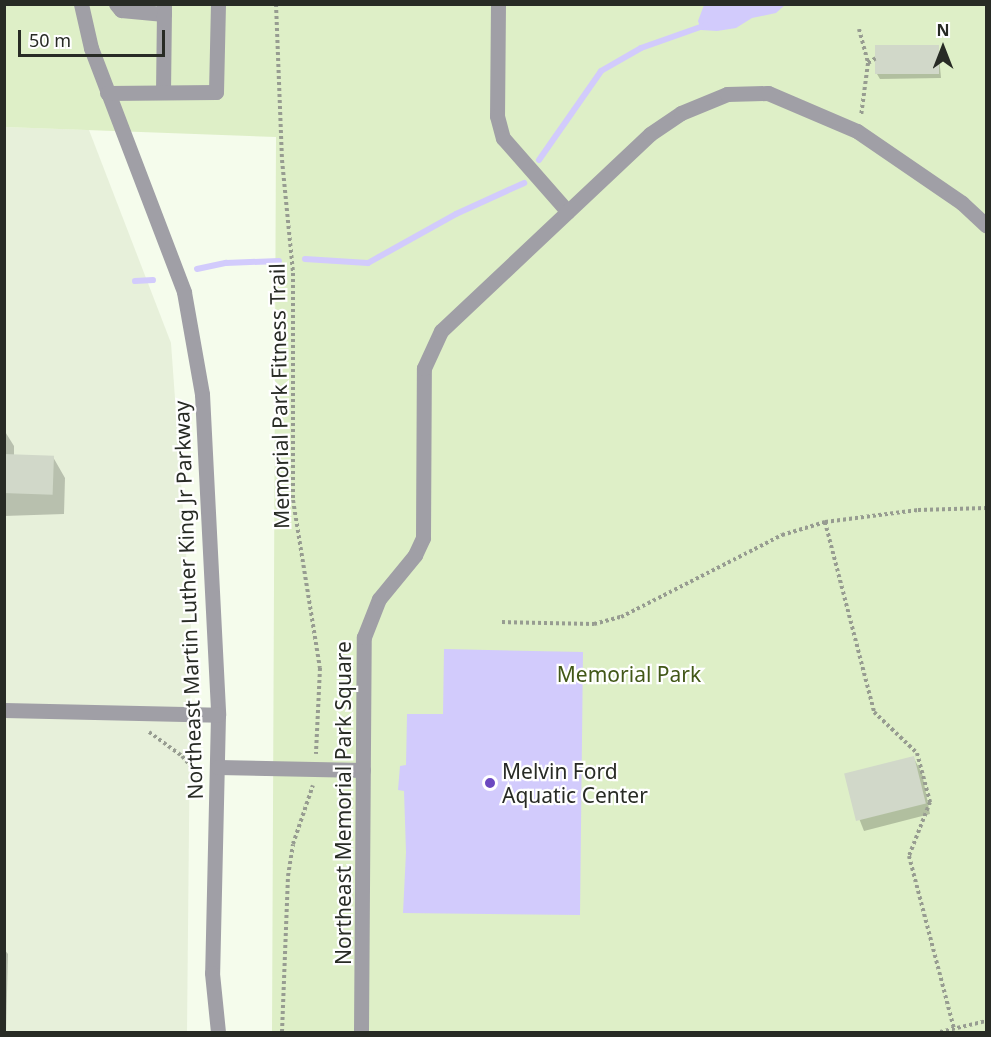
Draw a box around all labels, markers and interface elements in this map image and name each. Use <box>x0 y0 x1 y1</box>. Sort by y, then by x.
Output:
scale bar <box>21 18 168 56</box>
north arrow <box>913 18 973 78</box>
text: N <box>936 19 950 41</box>
text: 50 m <box>29 28 71 52</box>
street label: Memorial Park Fitness Trail <box>264 263 294 529</box>
street label: Northeast Martin Luther King Jr Parkway <box>168 400 208 800</box>
street label: Northeast Memorial Park Square <box>330 641 356 965</box>
park label: Memorial Park <box>557 661 701 687</box>
place label: Melvin Ford Aquatic Center <box>502 758 648 808</box>
marker: Melvin Ford Aquatic Center <box>483 776 497 790</box>

